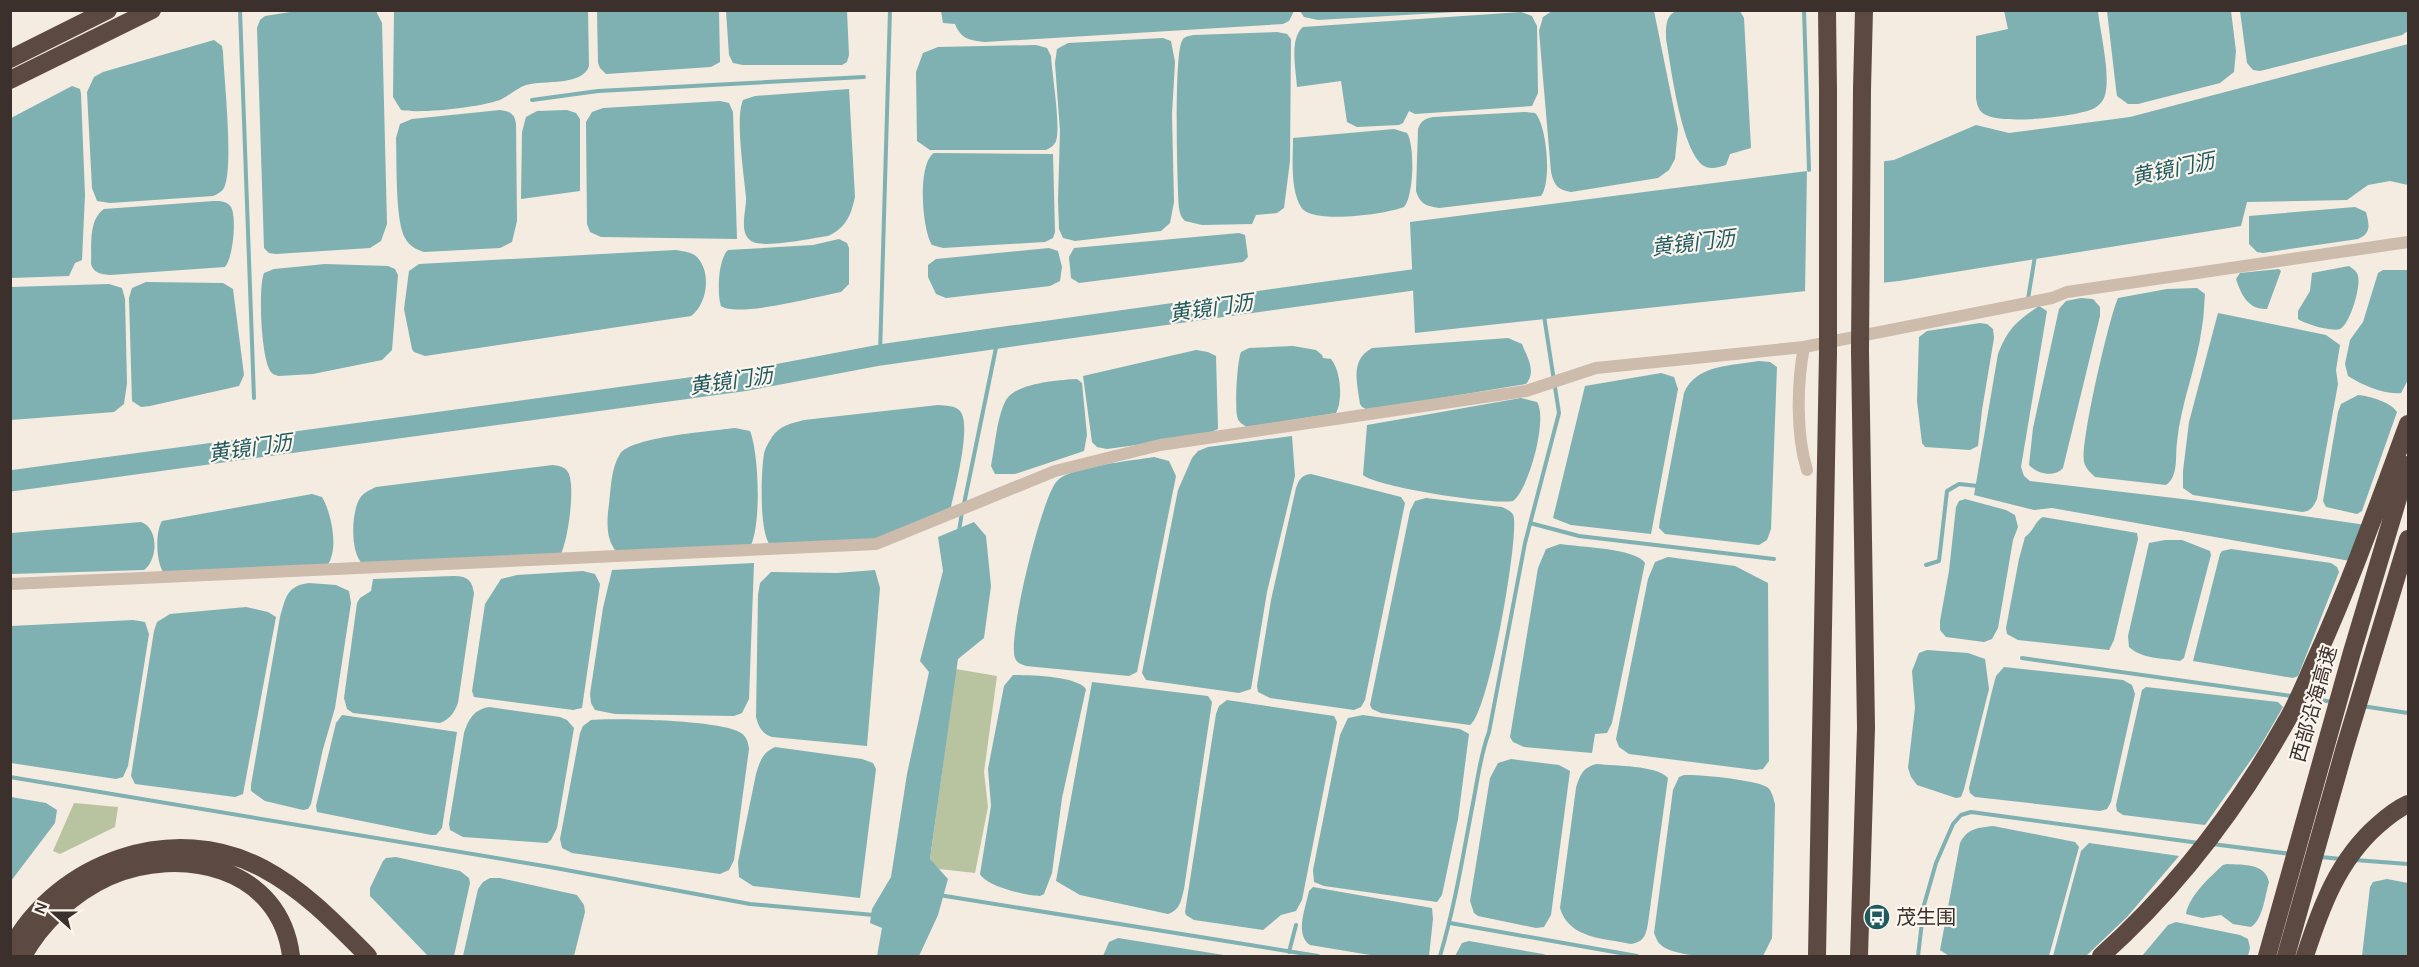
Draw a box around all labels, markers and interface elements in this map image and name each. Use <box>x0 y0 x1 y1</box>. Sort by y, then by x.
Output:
water label: 黄镜门沥 <box>2129 148 2220 189</box>
water label: 黄镜门沥 <box>1650 225 1740 260</box>
water label: 黄镜门沥 <box>1168 290 1258 326</box>
water label: 黄镜门沥 <box>688 363 778 399</box>
water label: 黄镜门沥 <box>207 430 297 466</box>
street label: 西部沿海高速 <box>2286 643 2342 765</box>
north arrow <box>24 883 84 943</box>
text: N <box>30 899 51 917</box>
bus stop icon: 茂生围 <box>1862 902 1892 932</box>
place label: 茂生围 <box>1896 906 1956 929</box>

